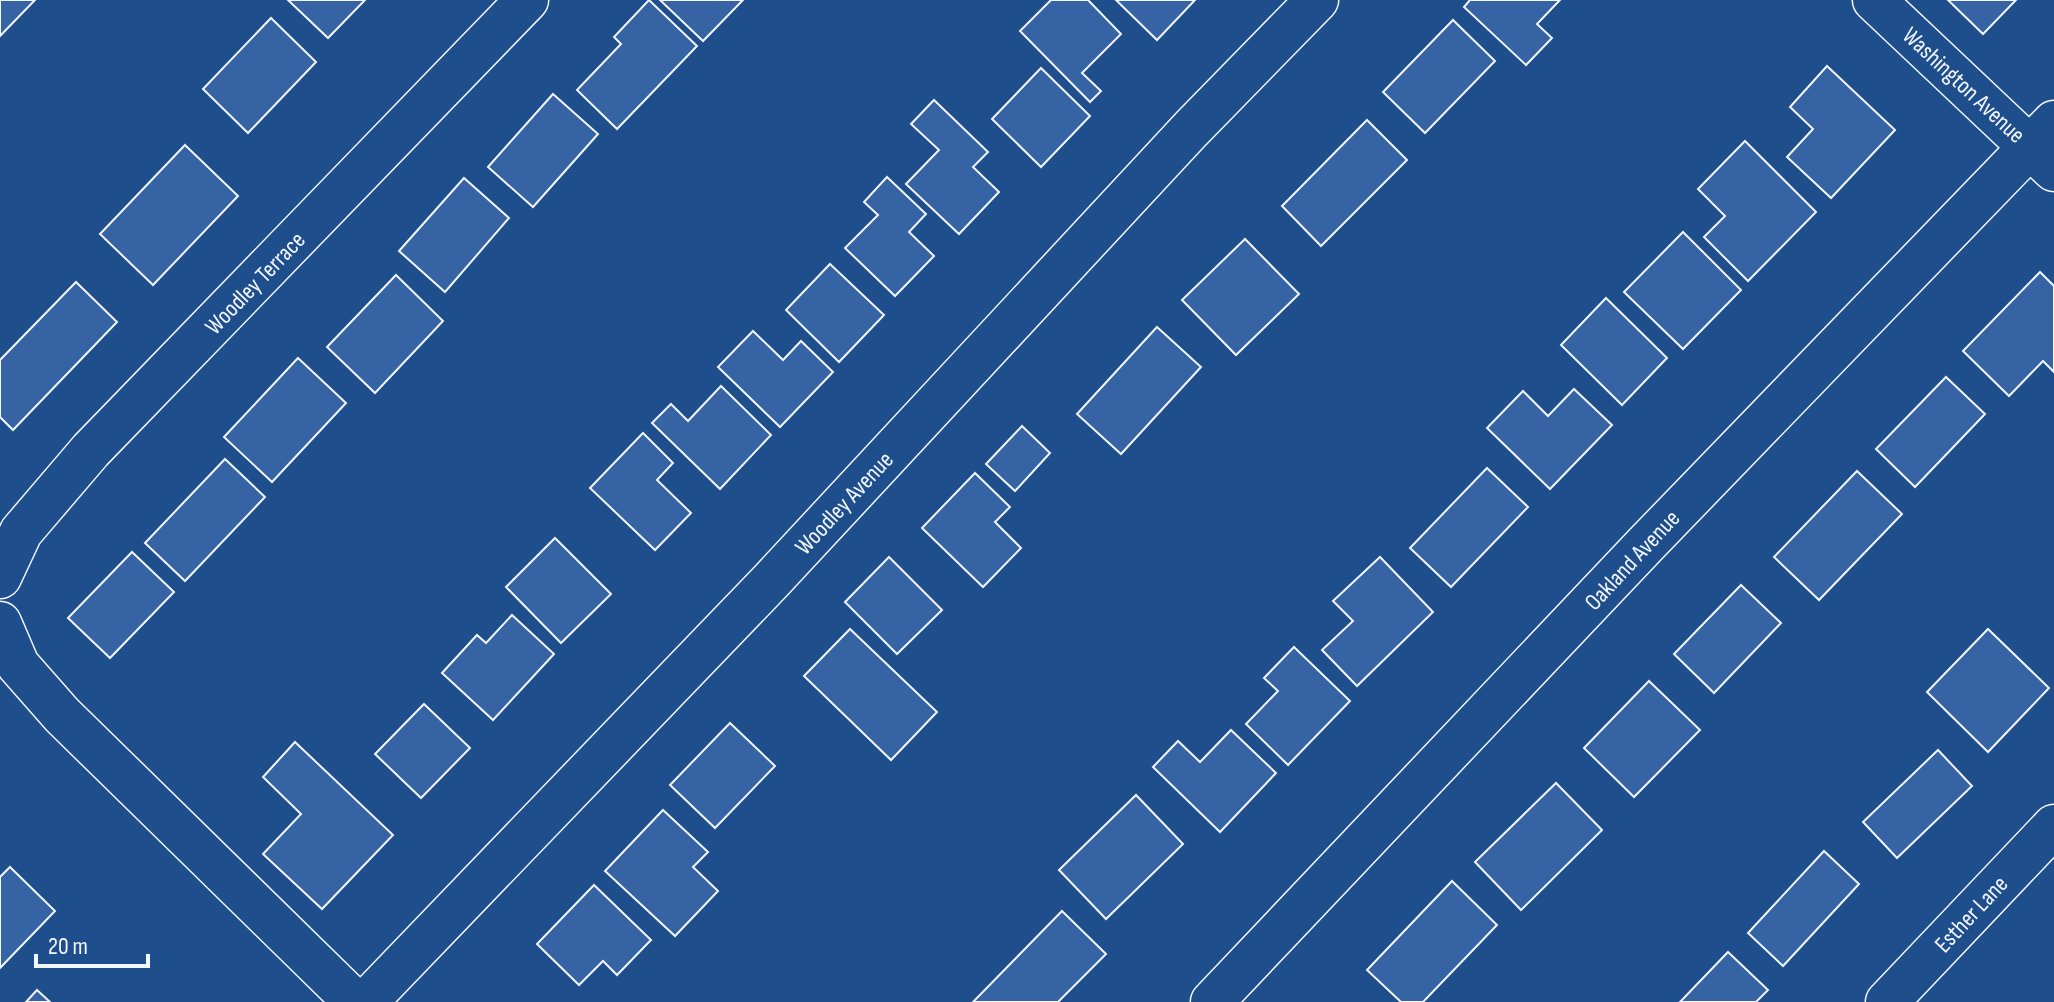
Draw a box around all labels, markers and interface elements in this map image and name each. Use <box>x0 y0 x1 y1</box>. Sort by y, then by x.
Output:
street label: Washington Avenue <box>1896 21 2031 150</box>
street label: Woodley Terrace <box>199 226 312 341</box>
street label: Woodley Avenue <box>789 446 900 561</box>
street label: Oakland Avenue <box>1579 504 1686 616</box>
street label: Esther Lane <box>1929 870 2014 959</box>
scale bar <box>36 918 148 968</box>
text: 20 m <box>48 932 88 961</box>

